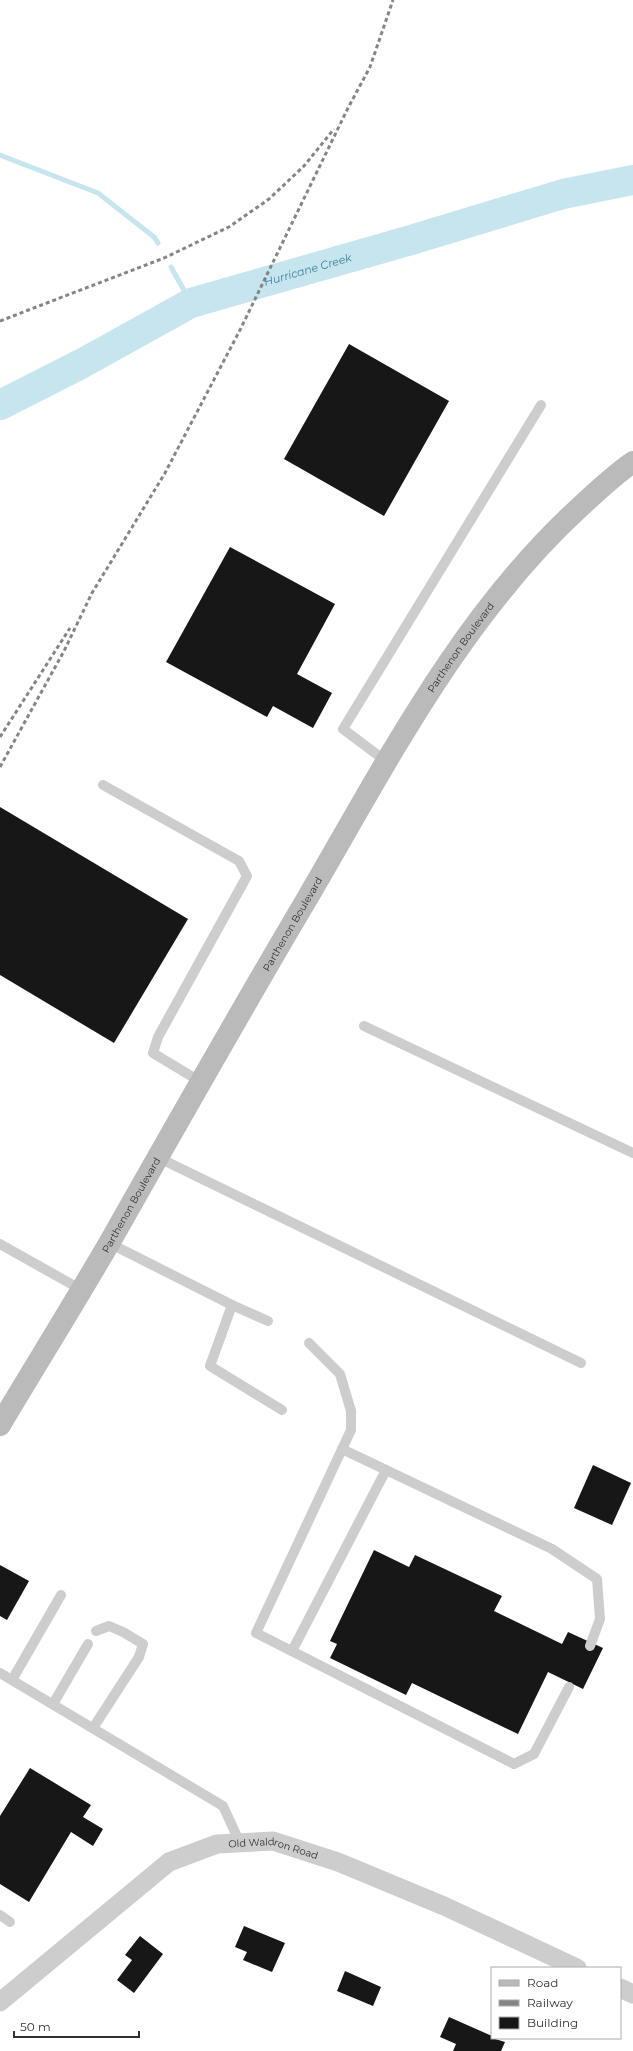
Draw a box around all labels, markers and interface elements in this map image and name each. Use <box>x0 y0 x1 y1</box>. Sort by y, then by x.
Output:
water label: Hurricane Creek <box>262 250 354 289</box>
street label: Parthenon Boulevard <box>425 600 497 695</box>
street label: Parthenon Boulevard <box>260 875 325 974</box>
street label: Parthenon Boulevard <box>99 1155 163 1255</box>
street label: Old Waldron Road <box>228 1835 320 1862</box>
legend <box>491 1967 621 2039</box>
text: Road <box>527 1975 558 1990</box>
text: Railway <box>527 1995 573 2010</box>
scale bar <box>14 2013 139 2039</box>
text: Building <box>527 2015 578 2030</box>
text: 50 m <box>20 2019 51 2034</box>

